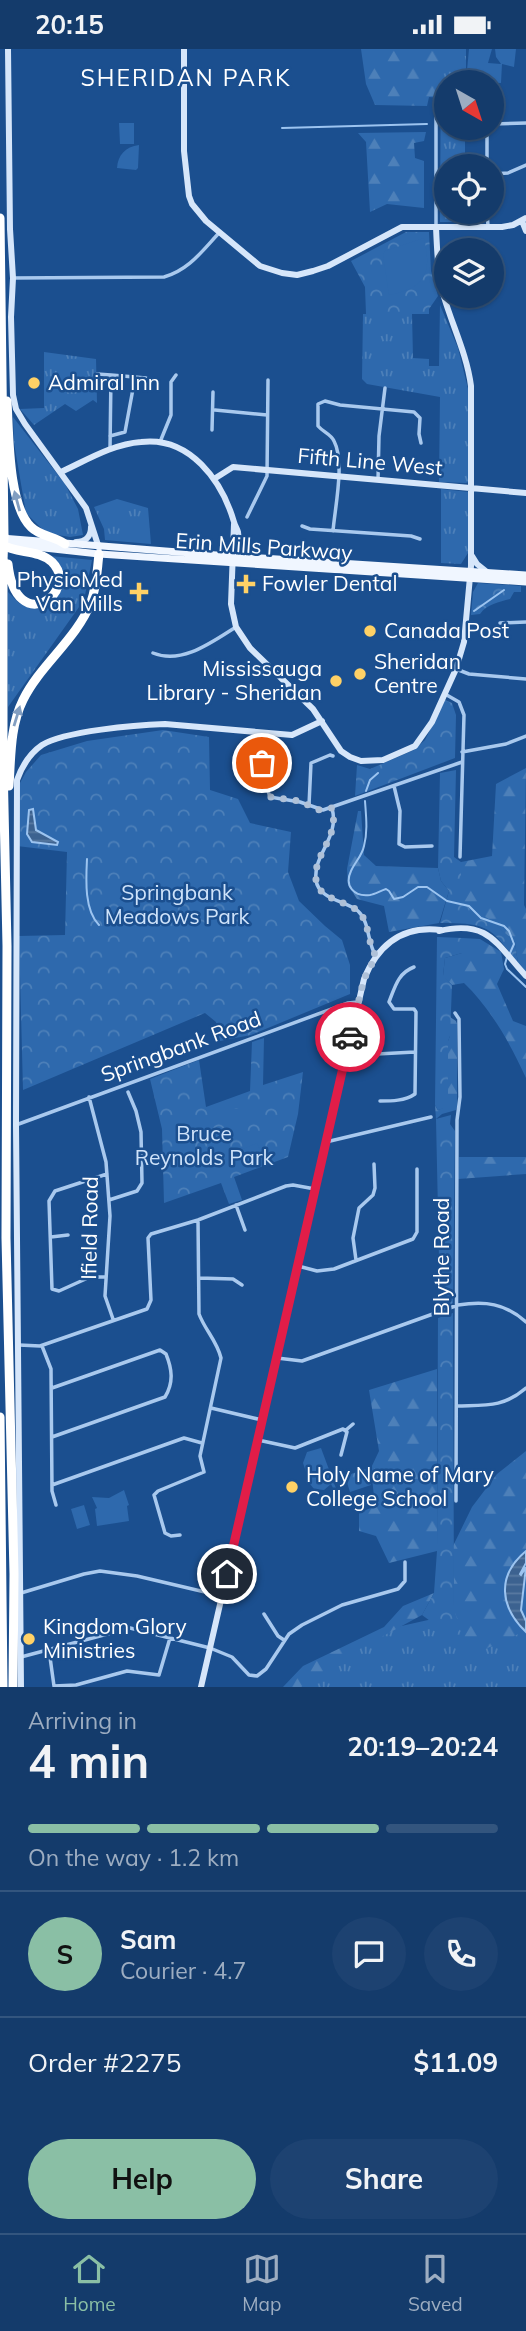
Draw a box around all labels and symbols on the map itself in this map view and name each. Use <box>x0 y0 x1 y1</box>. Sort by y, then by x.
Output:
district label: SHERIDAN PARK <box>80 63 292 92</box>
north arrow <box>434 70 504 140</box>
place label: Admiral Inn <box>48 369 160 395</box>
marker: Admiral Inn <box>26 375 42 391</box>
street label: Fifth Line West <box>297 442 444 480</box>
one-way arrow <box>12 491 22 512</box>
street label: Erin Mills Parkway <box>175 527 353 565</box>
place label: PhysioMed Van Mills <box>17 566 123 616</box>
place label: Fowler Dental <box>262 570 397 596</box>
marker: Fowler Dental <box>236 574 256 594</box>
marker: PhysioMed Van Mills <box>129 582 149 602</box>
place label: Canada Post <box>384 617 509 643</box>
marker: Canada Post <box>362 623 378 639</box>
place label: Sheridan Centre <box>374 648 461 698</box>
place label: Mississauga Library - Sheridan <box>147 655 322 705</box>
marker: Sheridan Centre <box>352 666 368 682</box>
marker: Mississauga Library - Sheridan <box>328 673 344 689</box>
one-way arrow <box>13 706 23 727</box>
pin <box>232 733 292 793</box>
park label: Springbank Meadows Park <box>105 879 249 929</box>
courier <box>315 1002 385 1072</box>
street label: Springbank Road <box>97 1005 264 1087</box>
park label: Bruce Reynolds Park <box>135 1120 274 1170</box>
street label: Ifield Road <box>75 1176 103 1280</box>
street label: Blythe Road <box>428 1198 454 1316</box>
place label: Holy Name of Mary College School <box>306 1461 494 1511</box>
marker: Holy Name of Mary College School <box>284 1479 300 1495</box>
pin <box>197 1544 257 1604</box>
place label: Kingdom Glory Ministries <box>43 1613 187 1663</box>
marker: Kingdom Glory Ministries <box>21 1631 37 1647</box>

